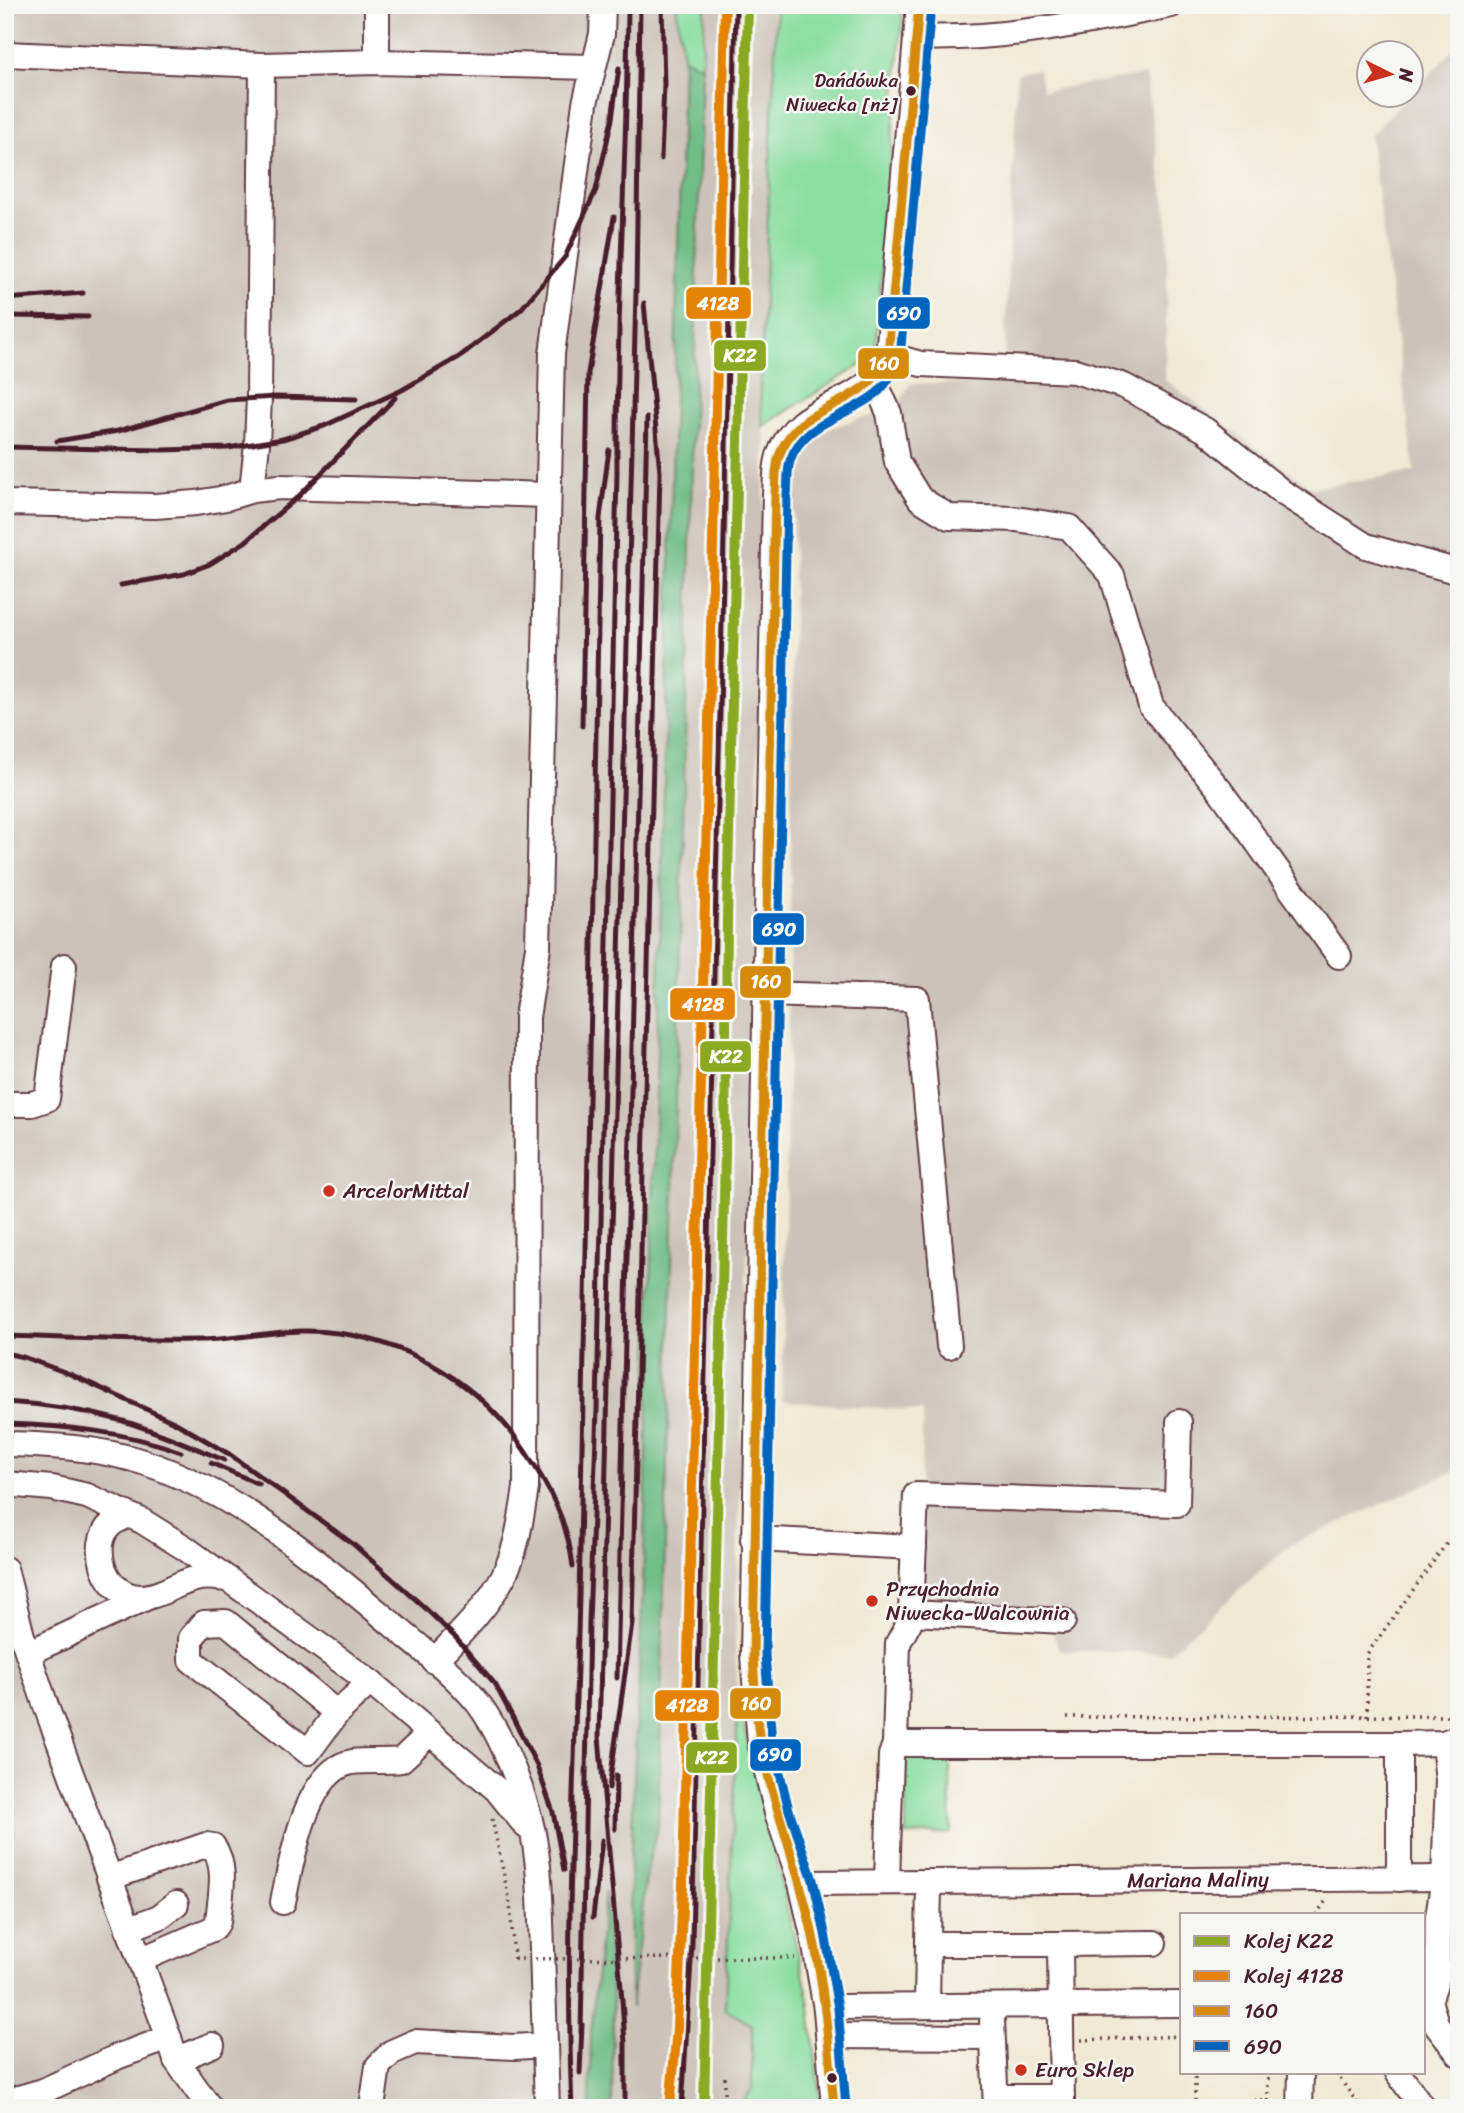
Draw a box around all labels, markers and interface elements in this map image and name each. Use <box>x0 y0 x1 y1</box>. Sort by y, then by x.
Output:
north arrow <box>1356 38 1426 108</box>
place label: Dańdówka Niwecka [nż] <box>786 64 898 121</box>
text: N <box>1389 66 1424 84</box>
marker: Dańdówka Niwecka [nż] <box>904 84 918 98</box>
line badge: 4128 <box>685 286 752 320</box>
text: 4128 <box>696 287 740 320</box>
line badge: 690 <box>877 296 931 330</box>
text: 690 <box>886 297 921 330</box>
line badge: K22 <box>713 339 767 372</box>
text: K22 <box>722 339 757 372</box>
line badge: 160 <box>857 347 910 380</box>
text: 160 <box>869 347 899 380</box>
line badge: 690 <box>752 912 805 946</box>
text: 690 <box>761 913 796 946</box>
line badge: 160 <box>739 965 792 999</box>
text: 160 <box>751 965 781 998</box>
line badge: 4128 <box>669 987 736 1021</box>
text: 4128 <box>681 988 725 1021</box>
line badge: K22 <box>699 1040 752 1073</box>
text: K22 <box>708 1040 743 1073</box>
place label: ArcelorMittal <box>342 1172 470 1210</box>
marker: ArcelorMittal <box>321 1183 337 1199</box>
place label: Przychodnia Niwecka-Walcownia <box>886 1570 1070 1632</box>
marker: Przychodnia Niwecka-Walcownia <box>864 1593 880 1609</box>
line badge: 160 <box>729 1687 782 1720</box>
text: 160 <box>741 1687 771 1720</box>
line badge: 4128 <box>654 1689 720 1722</box>
text: 4128 <box>665 1689 709 1722</box>
line badge: 690 <box>749 1738 802 1772</box>
text: 690 <box>757 1738 792 1771</box>
line badge: K22 <box>685 1741 738 1774</box>
text: K22 <box>694 1741 729 1774</box>
street label: Mariana Maliny <box>1127 1860 1269 1899</box>
legend <box>1180 1913 1426 2074</box>
text: Kolej K22 <box>1244 1922 1334 1960</box>
text: Kolej 4128 <box>1244 1957 1344 1995</box>
text: 160 <box>1244 1992 1278 2030</box>
text: 690 <box>1244 2028 1282 2066</box>
place label: Euro Sklep <box>1035 2051 1134 2089</box>
marker: Euro Sklep <box>1013 2062 1029 2078</box>
unlabelled marker <box>825 2071 839 2085</box>

